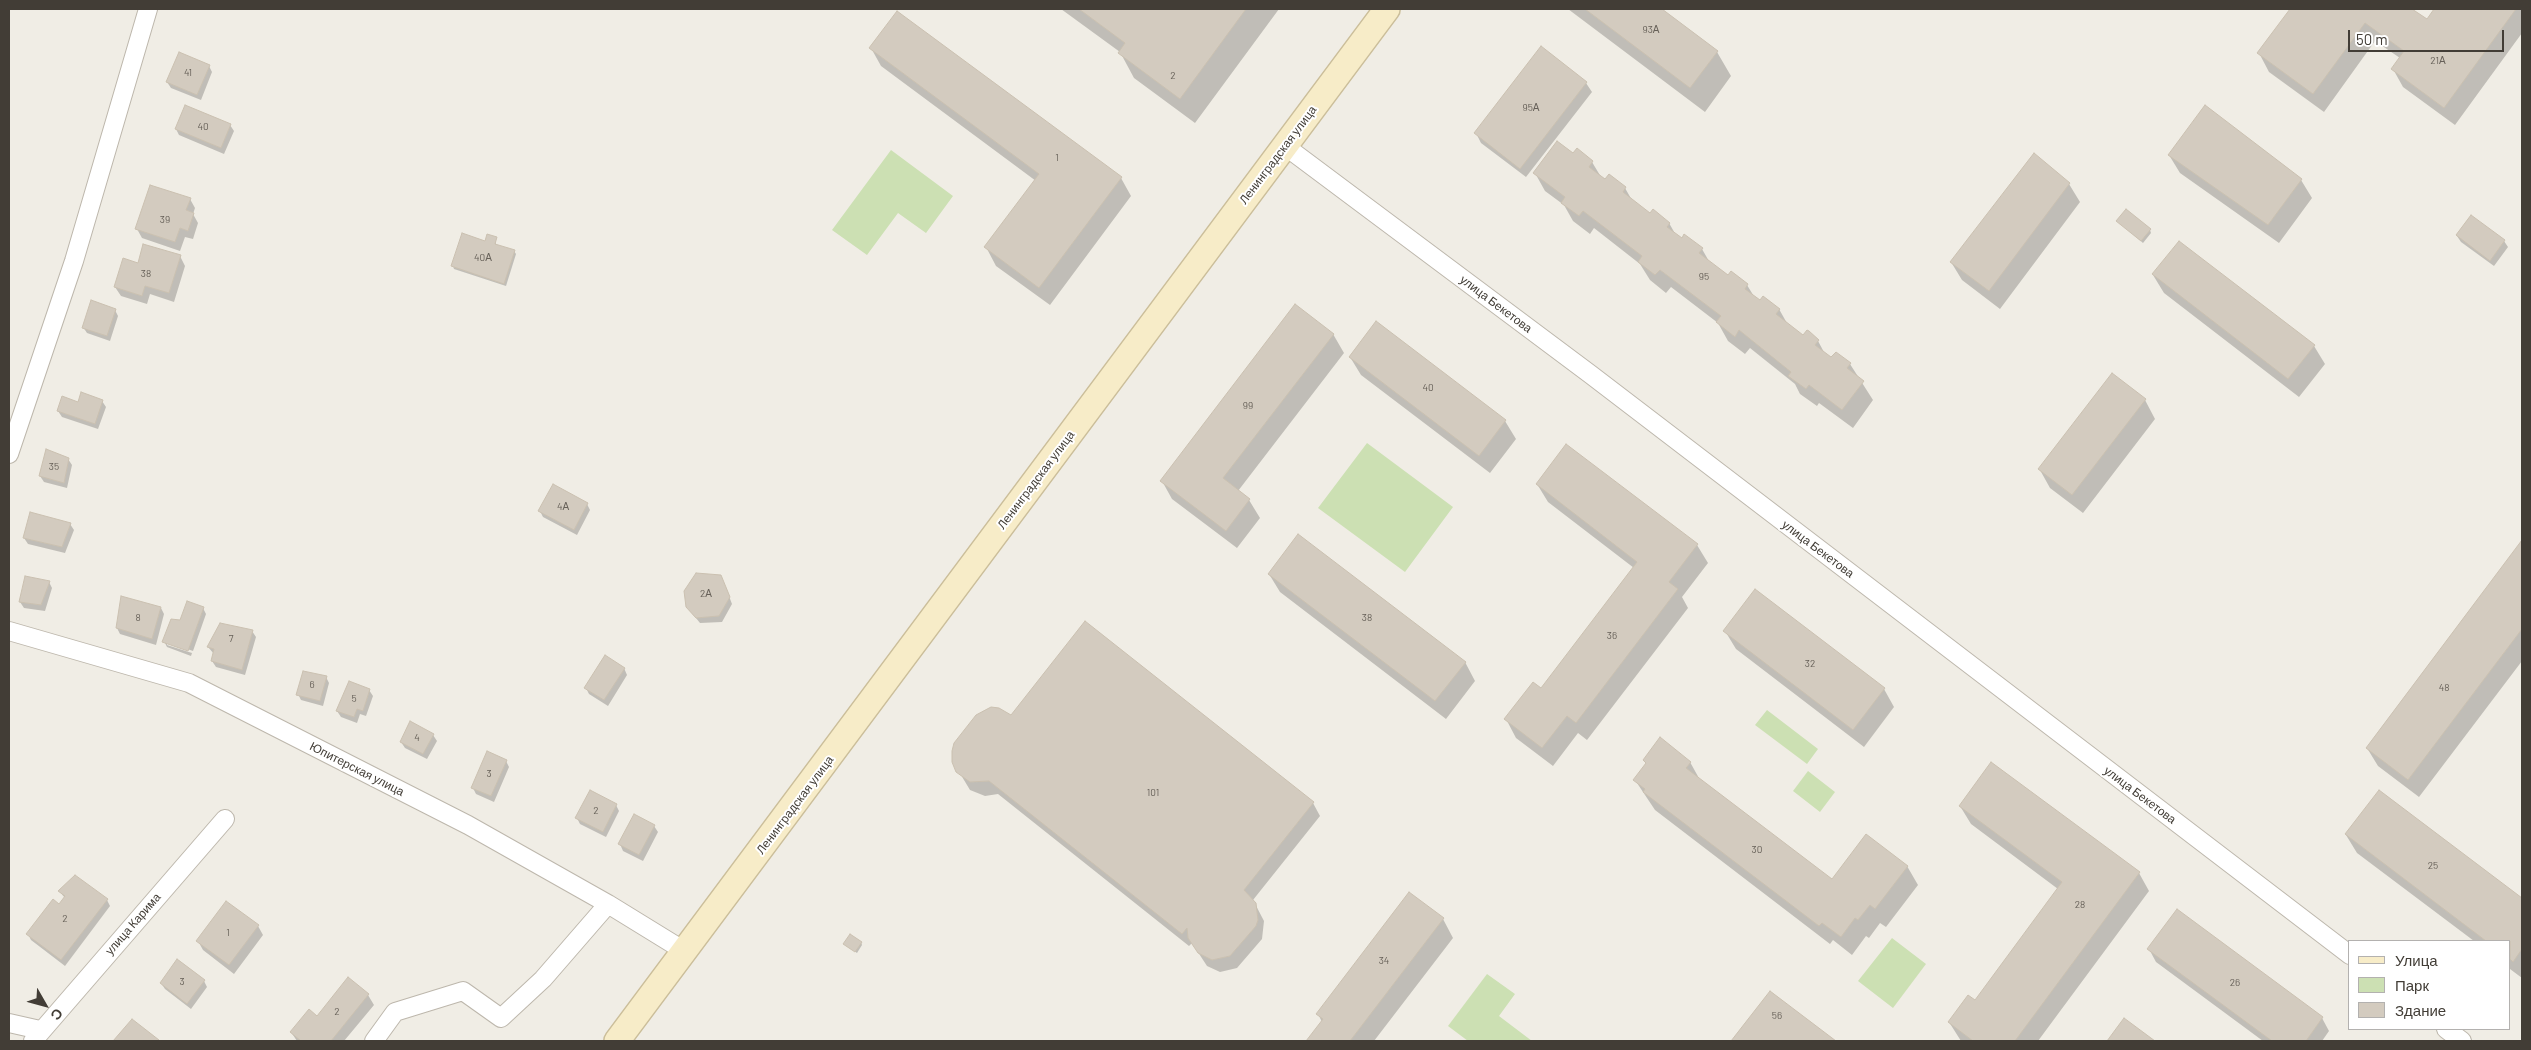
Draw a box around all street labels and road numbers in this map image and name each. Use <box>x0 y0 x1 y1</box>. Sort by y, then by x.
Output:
street label: Ленинградская улица <box>1236 103 1320 207</box>
street label: улица Бекетова <box>1457 272 1535 336</box>
street label: Ленинградская улица <box>994 428 1078 532</box>
street label: улица Бекетова <box>1779 517 1857 581</box>
street label: Юпитерская улица <box>307 739 407 799</box>
street label: Ленинградская улица <box>753 753 837 857</box>
street label: улица Бекетова <box>2101 763 2179 827</box>
street label: улица Карима <box>102 890 164 958</box>

